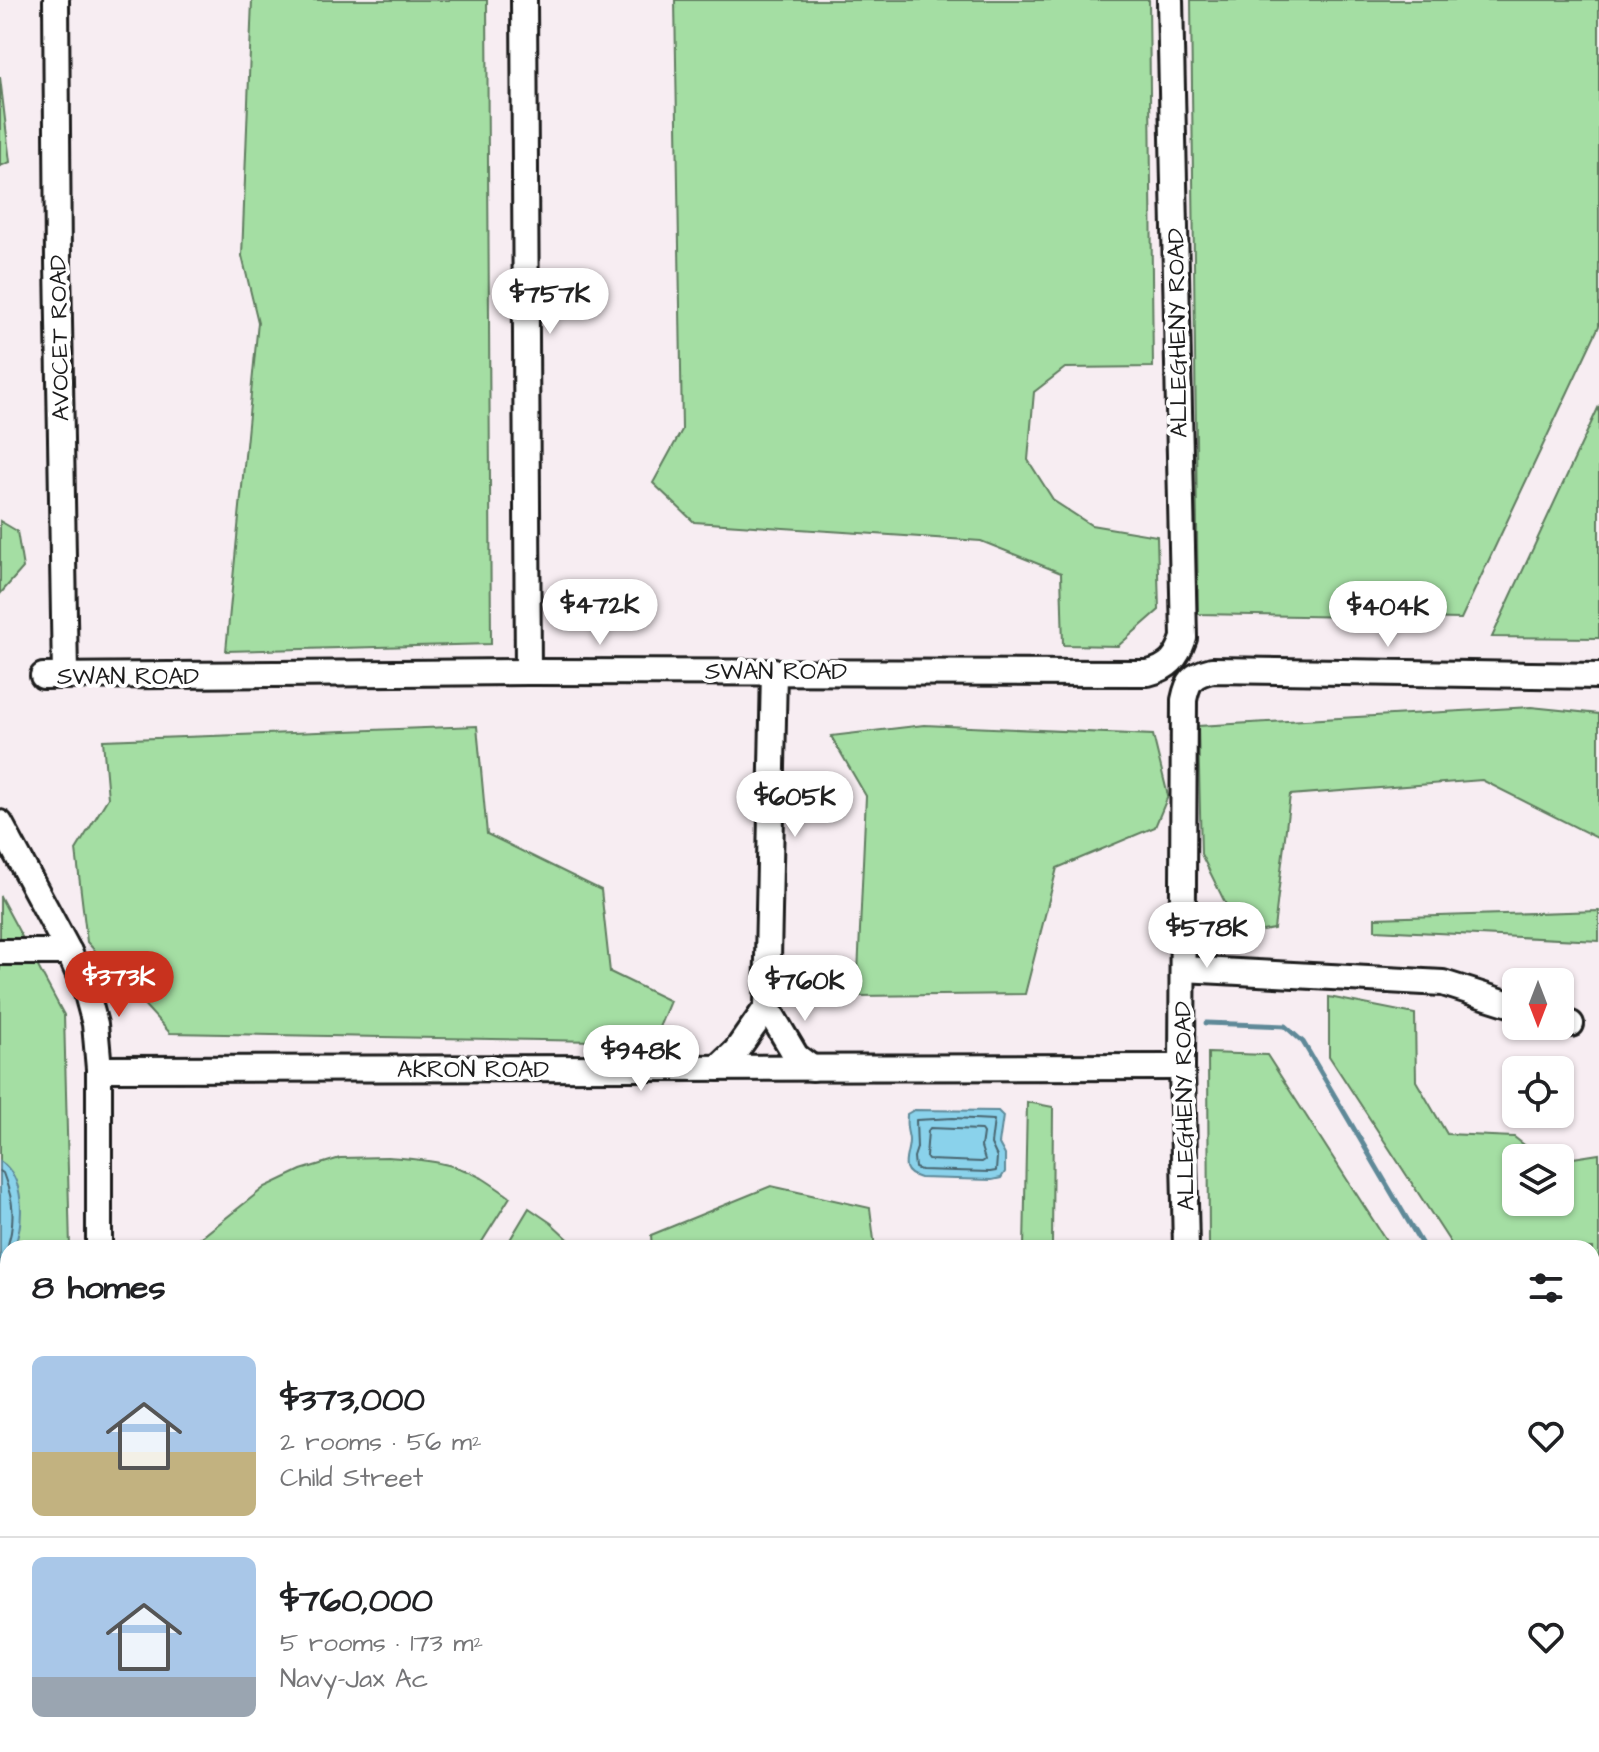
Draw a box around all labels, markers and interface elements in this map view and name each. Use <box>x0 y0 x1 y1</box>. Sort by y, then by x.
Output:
street label: ALLEGHENY ROAD <box>1159 228 1197 438</box>
street label: AVOCET ROAD <box>42 255 78 421</box>
pin: $757K <box>494 268 606 336</box>
text: $757K <box>510 276 590 312</box>
pin: $472K <box>544 579 656 647</box>
pin: $404K <box>1332 581 1444 649</box>
text: $472K <box>561 587 639 623</box>
text: $404K <box>1347 589 1429 625</box>
street label: SWAN ROAD <box>705 655 847 689</box>
street label: SWAN ROAD <box>57 660 199 694</box>
pin: $605K <box>739 771 851 839</box>
text: $605K <box>754 779 836 815</box>
pin: $578K <box>1151 902 1263 970</box>
text: $578K <box>1166 910 1248 946</box>
pin: $373K <box>63 951 175 1019</box>
pin: $760K <box>749 955 861 1023</box>
text: $373K <box>83 959 155 995</box>
text: $760K <box>766 963 844 999</box>
north arrow <box>1502 968 1574 1040</box>
map controls <box>1502 968 1574 1216</box>
street label: ALLEGHENY ROAD <box>1166 1001 1204 1211</box>
pin: $948K <box>585 1025 697 1093</box>
text: $948K <box>601 1033 681 1069</box>
street label: AKRON ROAD <box>397 1053 549 1087</box>
button: locate <box>1502 1056 1574 1128</box>
button: layers <box>1502 1144 1574 1216</box>
text: 8 homes <box>32 1264 166 1312</box>
icon: filters <box>1524 1266 1568 1310</box>
text: $373,000 <box>280 1376 425 1424</box>
icon: home <box>96 1388 192 1484</box>
icon: heart <box>1524 1414 1568 1458</box>
text: 2 rooms · 56 m² <box>280 1424 482 1460</box>
text: Child Street <box>280 1460 423 1496</box>
text: $760,000 <box>280 1577 433 1625</box>
icon: home <box>96 1589 192 1685</box>
icon: heart <box>1524 1615 1568 1659</box>
text: 5 rooms · 173 m² <box>280 1625 483 1661</box>
text: Navy-Jax Ac <box>280 1661 428 1697</box>

